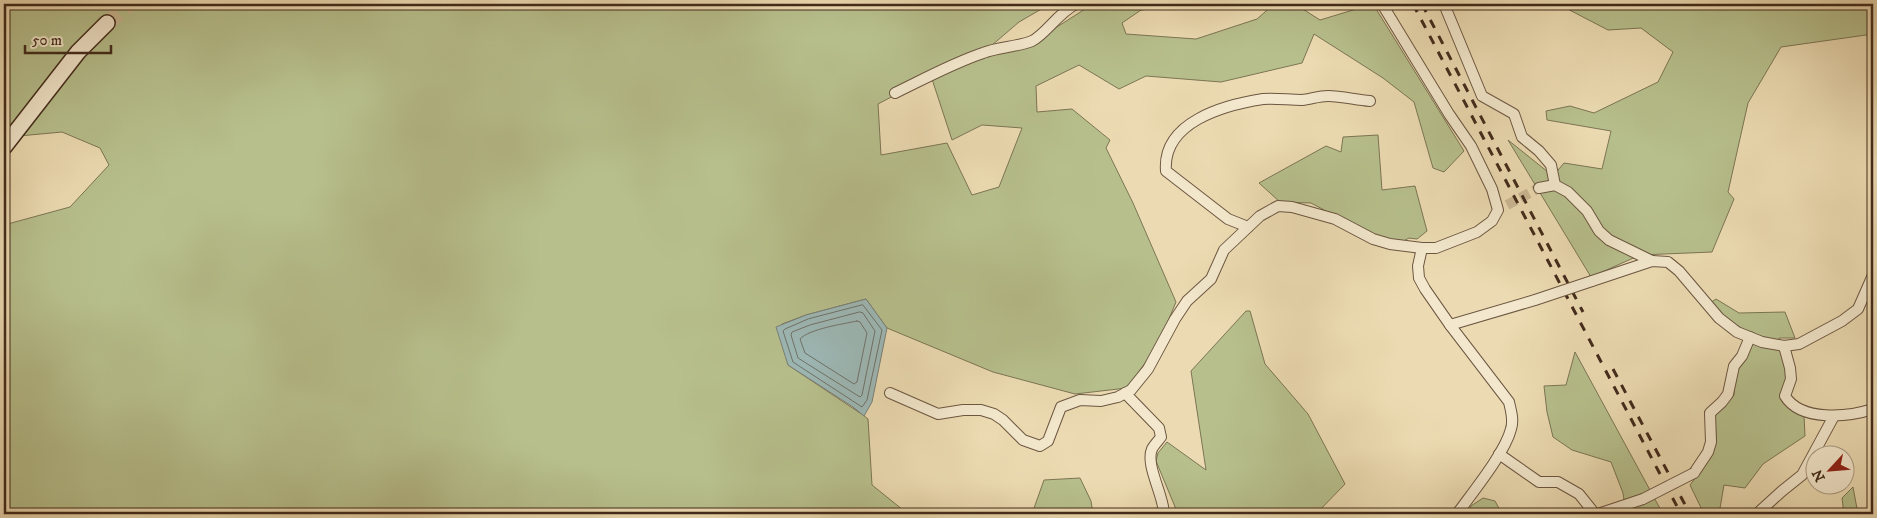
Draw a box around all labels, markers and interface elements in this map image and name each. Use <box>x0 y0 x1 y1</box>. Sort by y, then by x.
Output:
scale bar <box>25 22 111 54</box>
text: 50 m <box>32 31 62 50</box>
north arrow <box>1804 446 1854 496</box>
text: N <box>1808 466 1830 484</box>

